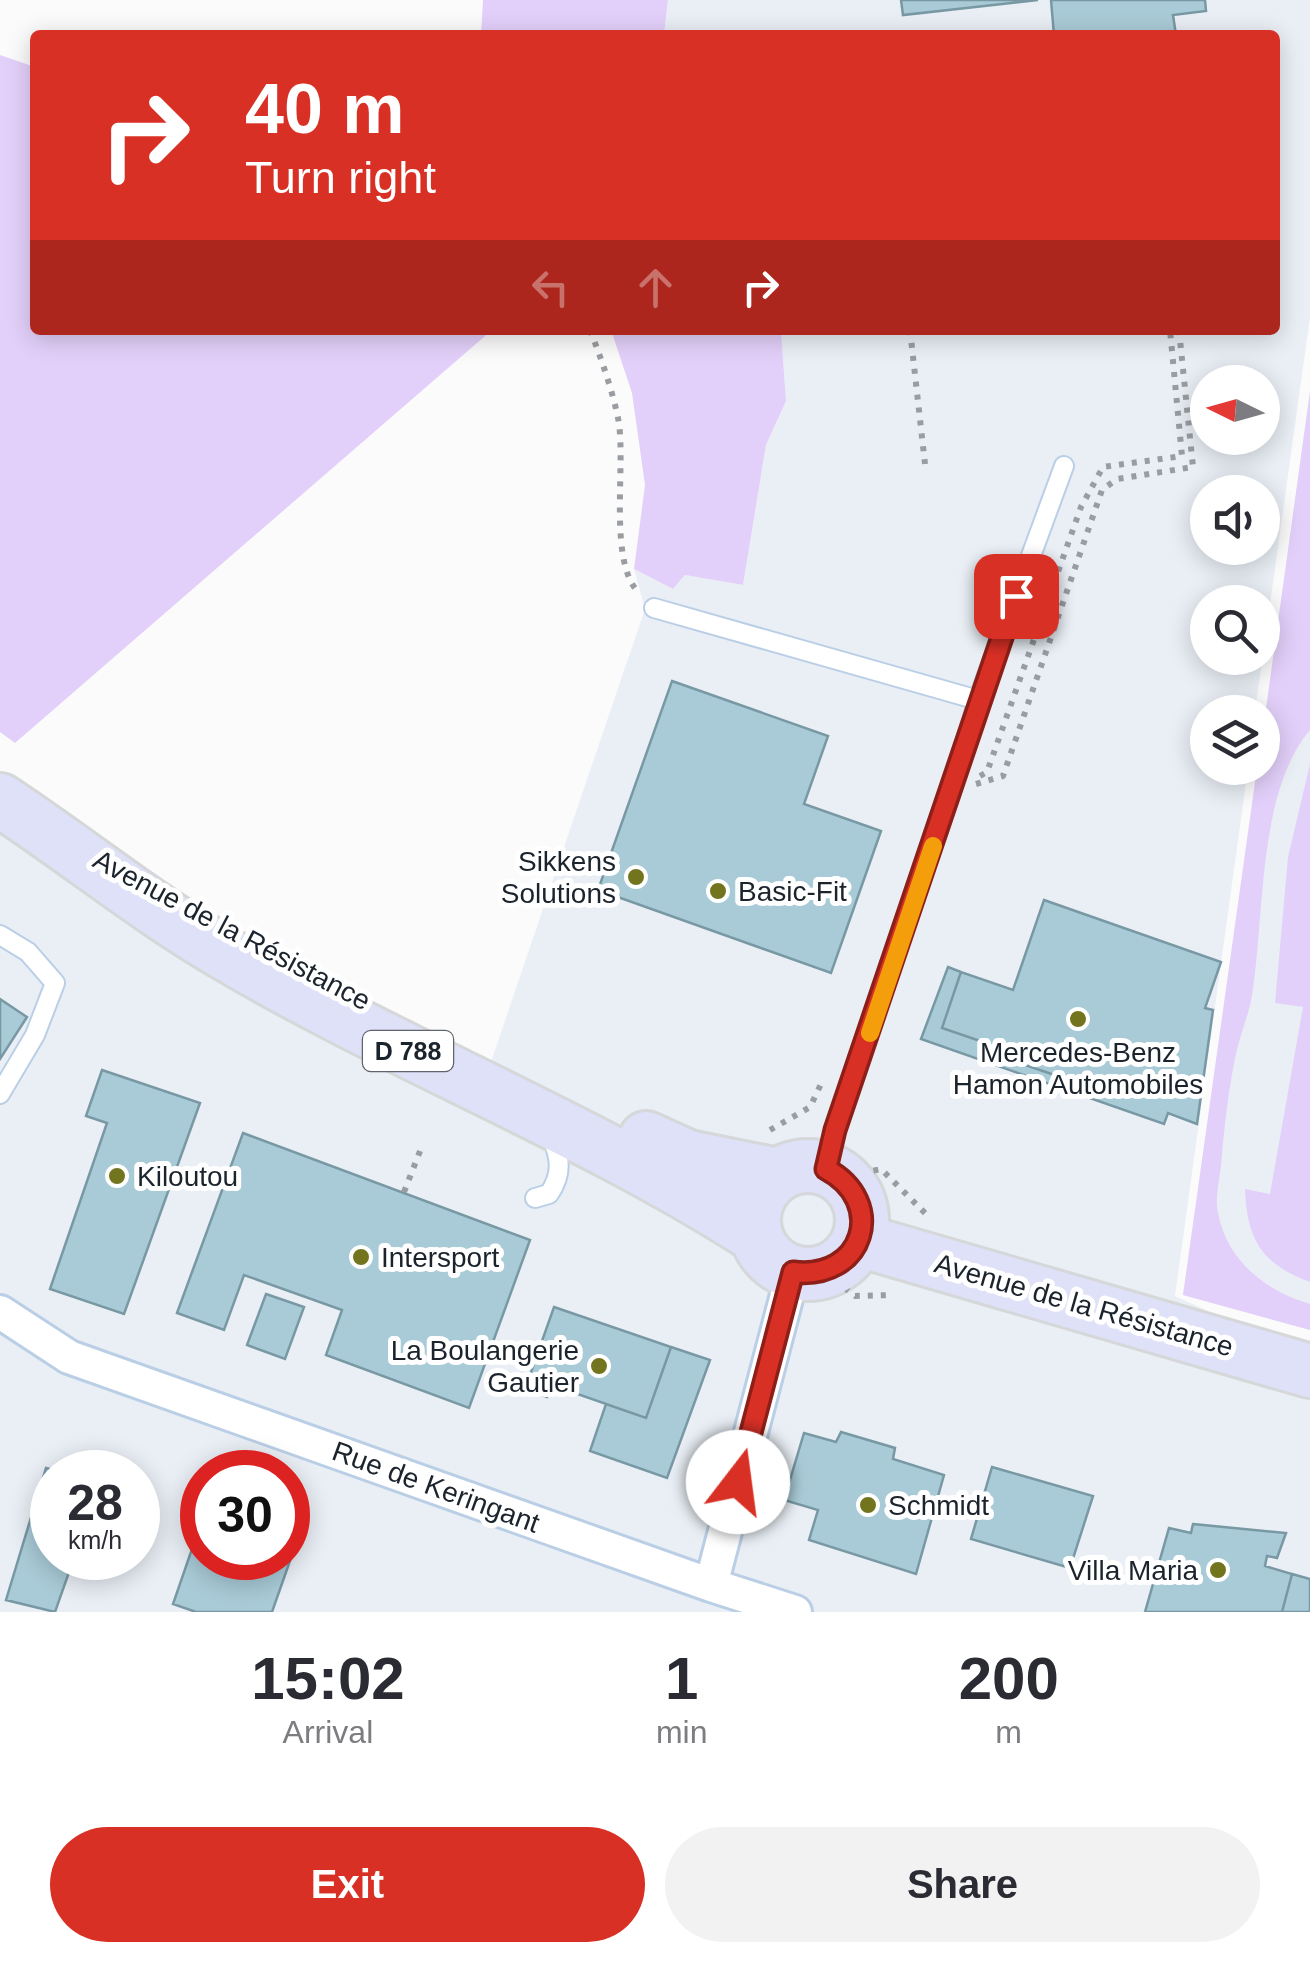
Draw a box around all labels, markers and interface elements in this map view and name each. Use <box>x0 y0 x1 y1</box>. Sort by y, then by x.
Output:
icon: right <box>80 70 210 200</box>
text: 40 m <box>245 70 405 148</box>
text: Turn right <box>245 152 436 203</box>
icon: left <box>523 260 578 315</box>
icon: ahead <box>628 260 683 315</box>
icon: right <box>733 260 788 315</box>
north arrow <box>1190 365 1280 455</box>
map controls <box>1190 365 1280 785</box>
button: sound <box>1190 475 1280 565</box>
pin <box>974 554 1059 639</box>
icon: arrive <box>989 569 1044 624</box>
button: search <box>1190 585 1280 675</box>
button: layers <box>1190 695 1280 785</box>
street label: Avenue de la Résistance <box>88 844 376 1016</box>
place label: Sikkens Solutions <box>501 846 616 909</box>
marker: Sikkens Solutions <box>625 866 647 888</box>
place label: Basic-Fit <box>738 876 847 907</box>
marker: Basic-Fit <box>707 880 729 902</box>
marker: Mercedes-Benz Hamon Automobiles <box>1067 1008 1089 1030</box>
road number: D 788 <box>363 1031 453 1071</box>
place label: Mercedes-Benz Hamon Automobiles <box>953 1037 1203 1100</box>
place label: Kiloutou <box>137 1161 238 1192</box>
marker: Kiloutou <box>106 1165 128 1187</box>
place label: Intersport <box>381 1242 499 1273</box>
marker: Intersport <box>350 1246 372 1268</box>
street label: Avenue de la Résistance <box>931 1247 1237 1363</box>
place label: La Boulangerie Gautier <box>391 1335 579 1398</box>
marker: La Boulangerie Gautier <box>588 1355 610 1377</box>
position arrow <box>686 1430 790 1534</box>
street label: Rue de Keringant <box>328 1435 544 1539</box>
speed limit sign: 30 <box>180 1450 310 1580</box>
text: 28 <box>67 1475 123 1531</box>
place label: Schmidt <box>888 1490 989 1521</box>
marker: Schmidt <box>857 1494 879 1516</box>
text: km/h <box>68 1526 122 1554</box>
place label: Villa Maria <box>1068 1555 1198 1586</box>
marker: Villa Maria <box>1207 1559 1229 1581</box>
text: 15:02 <box>251 1645 405 1712</box>
text: 1 <box>665 1645 698 1712</box>
text: 200 <box>959 1645 1059 1712</box>
text: Arrival <box>283 1714 373 1750</box>
text: min <box>656 1714 707 1750</box>
text: m <box>995 1714 1022 1750</box>
button: Exit <box>50 1827 645 1942</box>
button: Share <box>665 1827 1260 1942</box>

